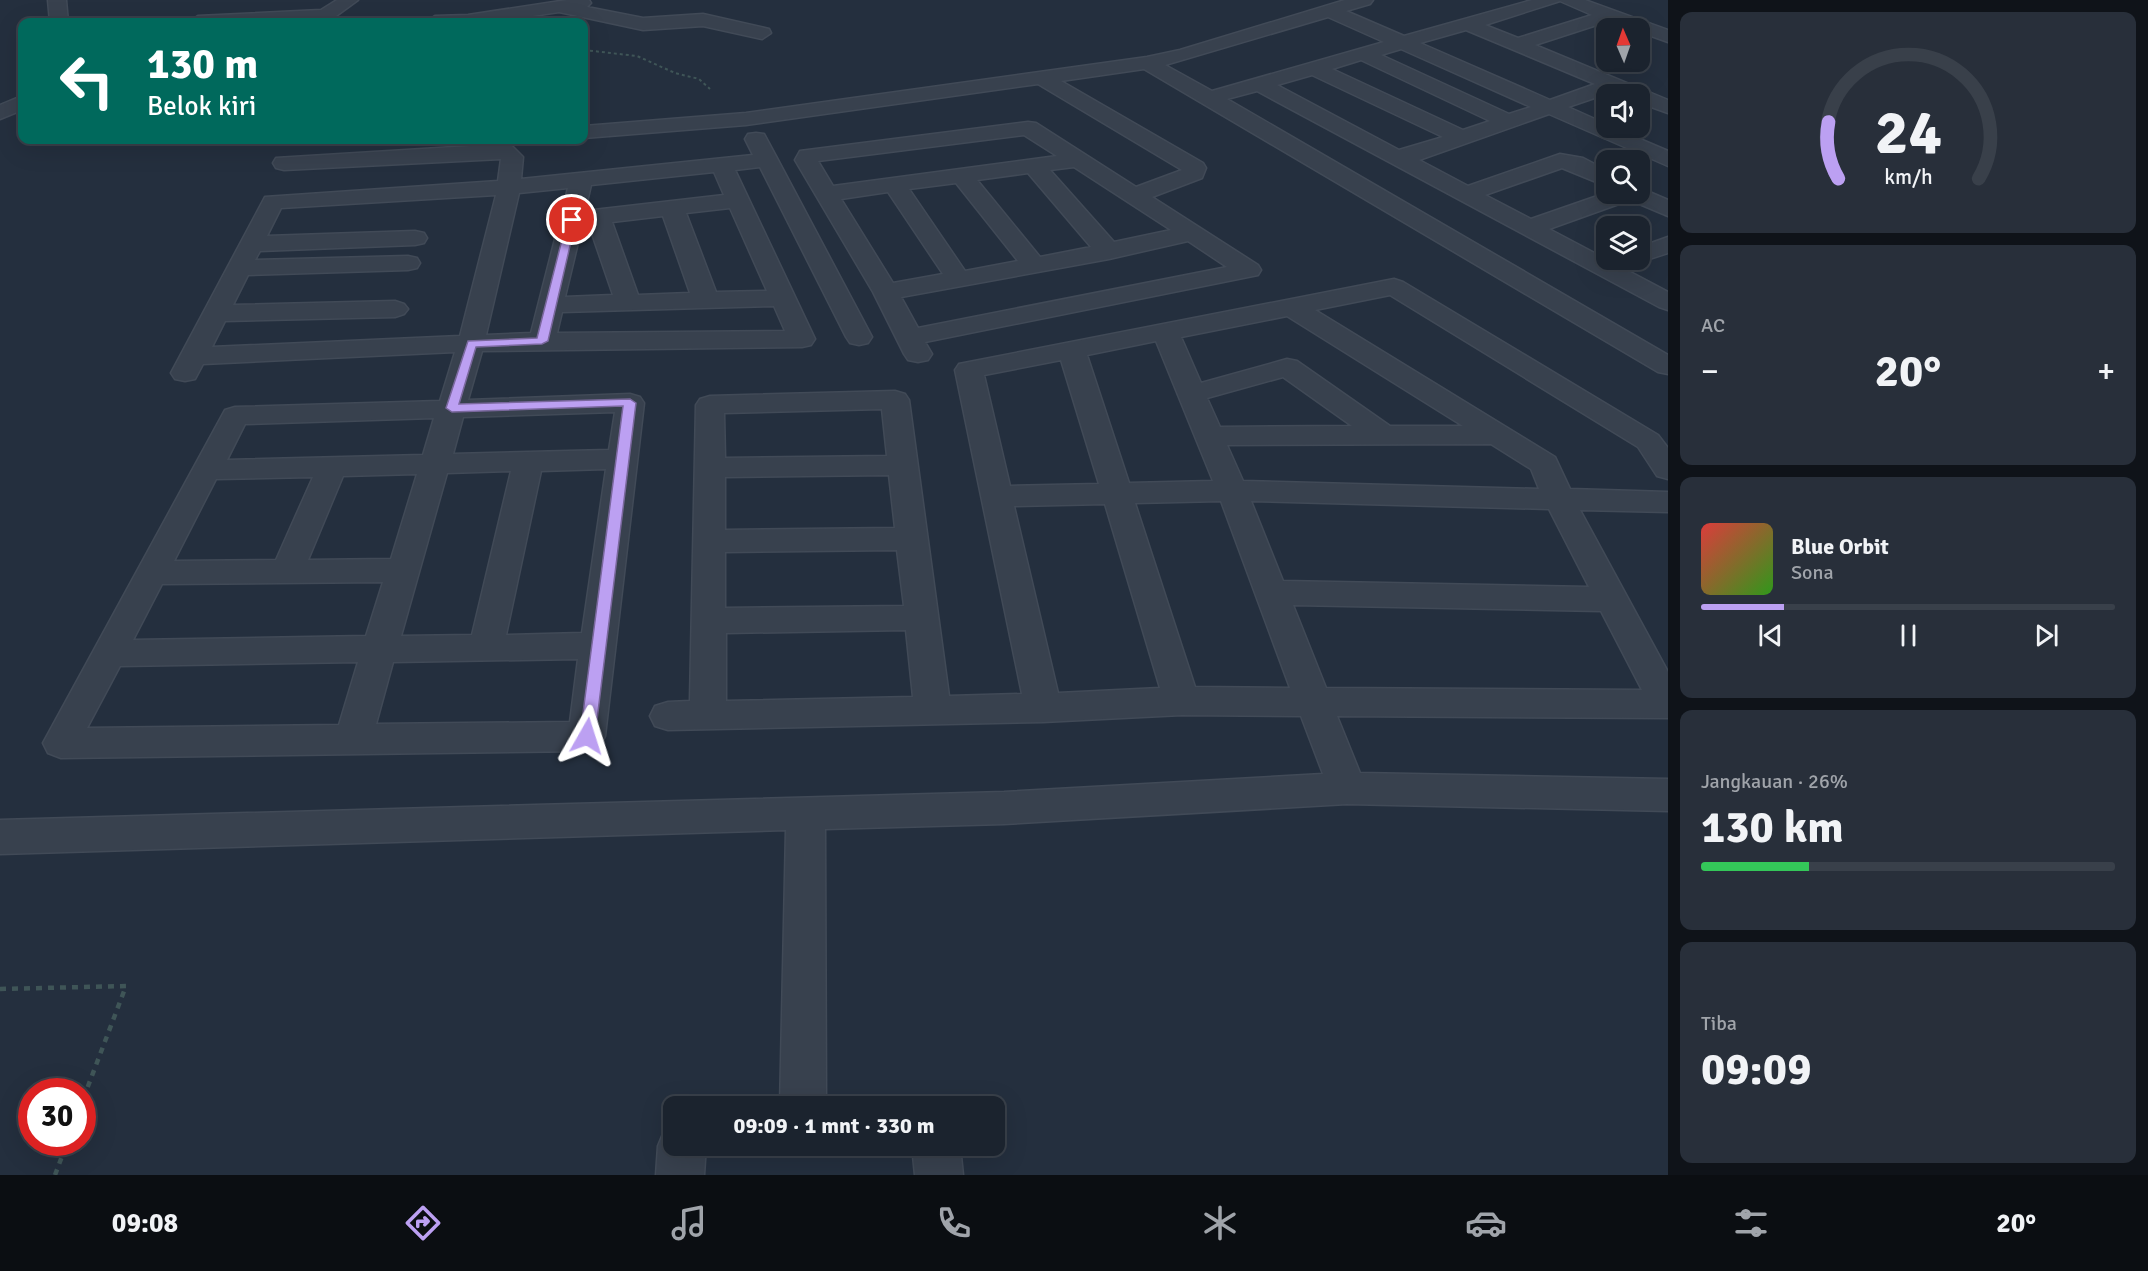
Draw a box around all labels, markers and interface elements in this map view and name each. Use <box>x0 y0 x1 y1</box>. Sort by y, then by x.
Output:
north arrow <box>1596 18 1650 72</box>
map controls <box>1596 18 1650 270</box>
text: 130 m <box>147 39 258 90</box>
icon: left <box>48 42 126 120</box>
button: sound <box>1596 84 1650 138</box>
text: Belok kiri <box>147 90 256 123</box>
text: 24 <box>1874 94 1942 171</box>
button: search <box>1596 150 1650 204</box>
text: km/h <box>1884 165 1932 191</box>
pin <box>546 194 597 245</box>
icon: arrive <box>555 203 588 236</box>
button: layers <box>1596 216 1650 270</box>
text: AC <box>1701 313 1725 338</box>
text: 20° <box>1875 344 1941 399</box>
text: − <box>1701 351 1719 392</box>
text: + <box>2097 351 2115 392</box>
text: Blue Orbit <box>1791 533 1889 560</box>
text: Sona <box>1791 560 1834 585</box>
icon: previous <box>1754 619 1787 652</box>
icon: pause <box>1892 619 1925 652</box>
icon: next <box>2030 619 2063 652</box>
position arrow <box>555 704 619 768</box>
text: Jangkauan · 26% <box>1701 769 1848 794</box>
text: 130 km <box>1701 800 1844 855</box>
text: Tiba <box>1701 1011 1737 1036</box>
text: 09:09 <box>1701 1042 1811 1097</box>
speed limit sign: 30 <box>18 1078 96 1156</box>
text: 09:09 · 1 mnt · 330 m <box>734 1112 934 1139</box>
icon: directions <box>402 1202 444 1244</box>
icon: music <box>668 1202 710 1244</box>
icon: phone <box>933 1202 975 1244</box>
icon: climate <box>1199 1202 1241 1244</box>
icon: car <box>1465 1202 1507 1244</box>
icon: filters <box>1730 1202 1772 1244</box>
text: 09:08 <box>112 1207 178 1240</box>
text: 20° <box>1996 1207 2036 1240</box>

